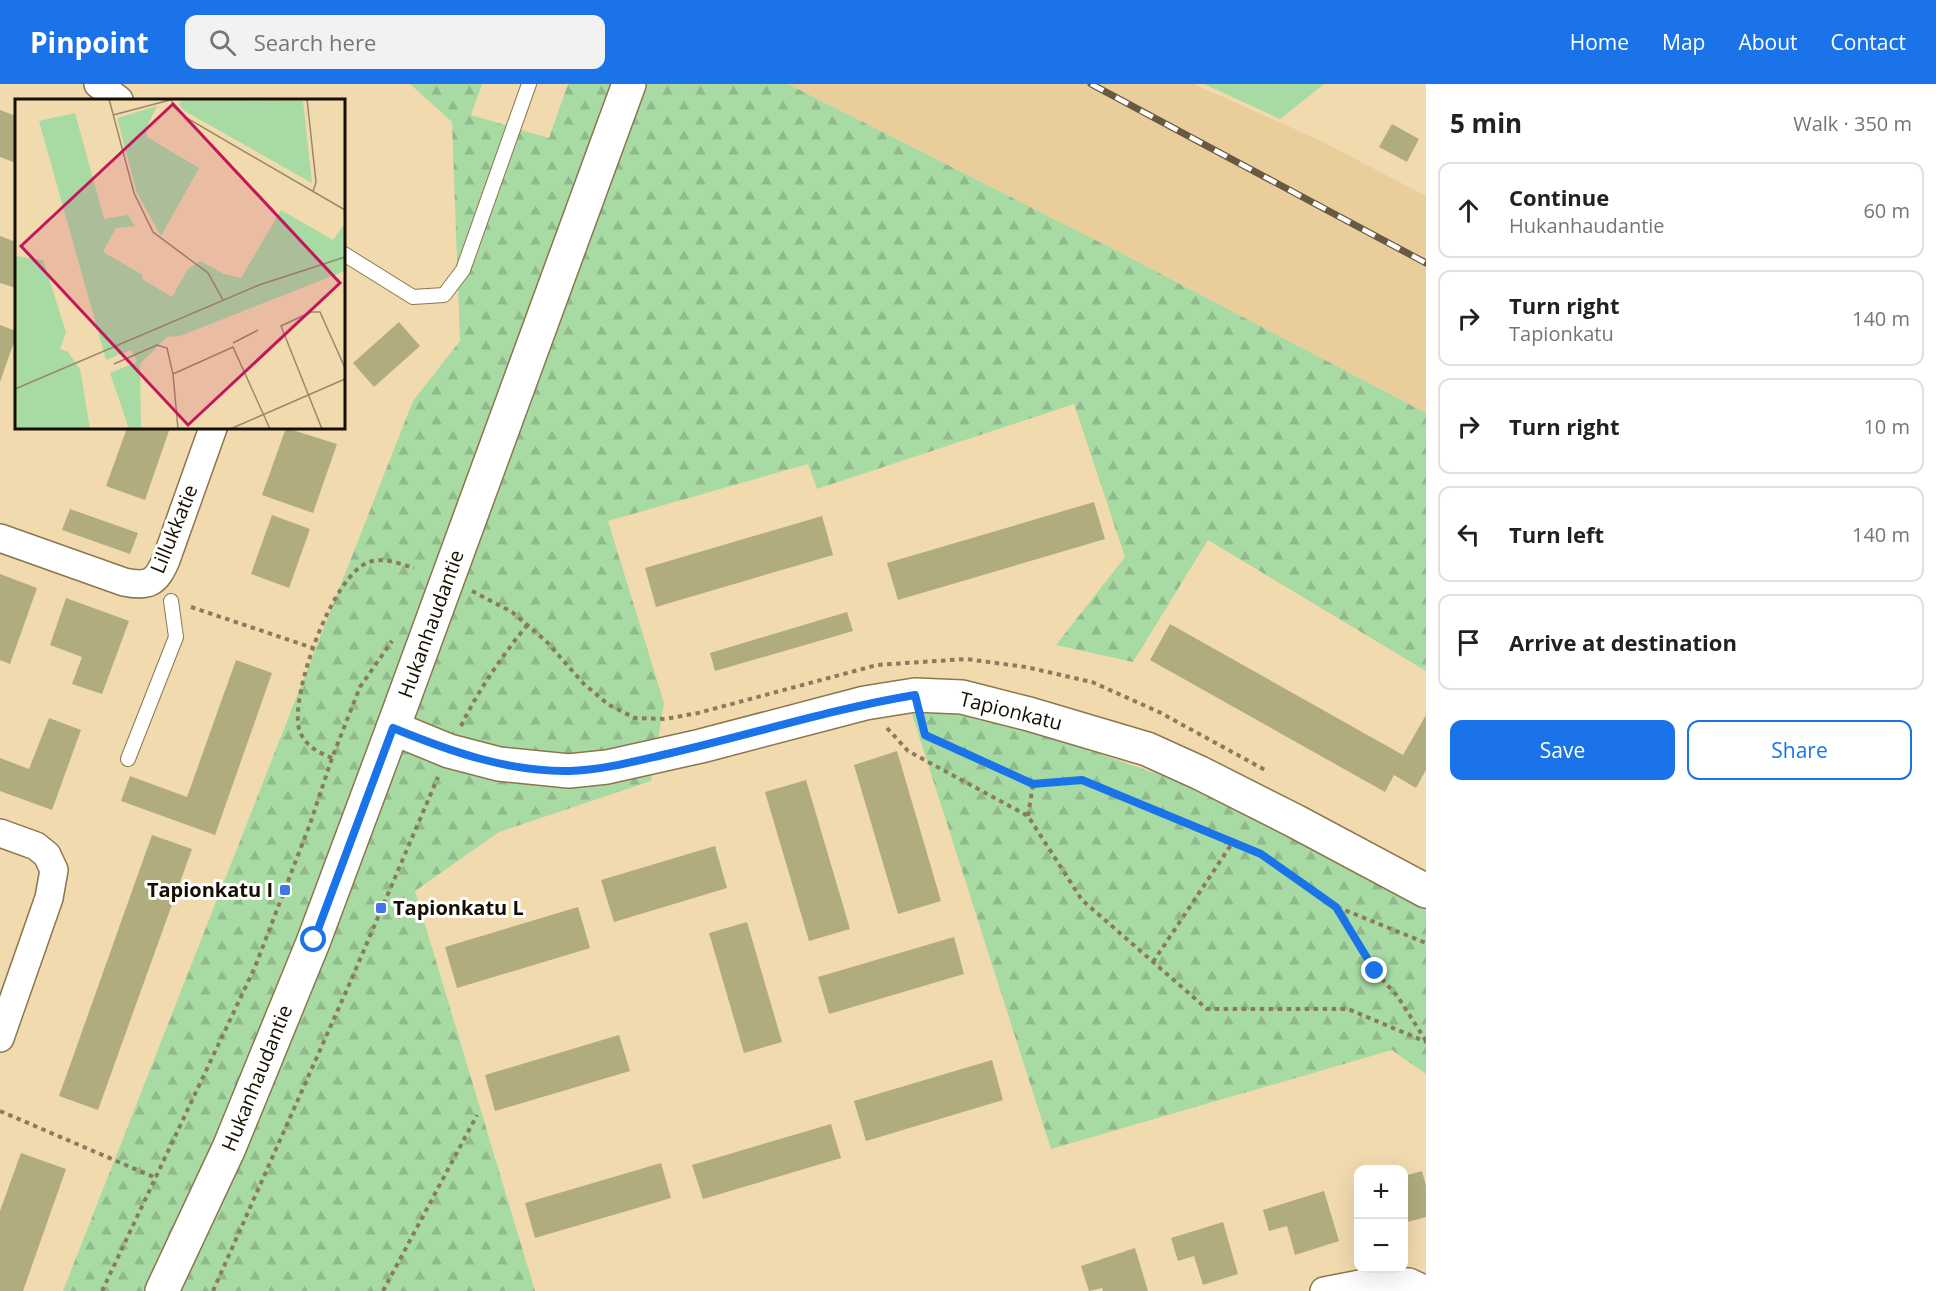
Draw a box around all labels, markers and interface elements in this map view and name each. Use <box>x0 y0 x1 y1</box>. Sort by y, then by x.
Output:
search box <box>185 15 605 69</box>
text: Pinpoint <box>30 23 149 61</box>
icon: search <box>206 26 239 59</box>
text: Search here <box>254 27 376 57</box>
text: Home <box>1570 28 1629 56</box>
text: Map <box>1662 28 1705 56</box>
text: About <box>1738 28 1798 56</box>
text: Contact <box>1831 28 1906 56</box>
inset map <box>15 99 345 429</box>
text: 5 min <box>1450 105 1522 141</box>
text: Walk · 350 m <box>1793 110 1912 137</box>
text: Continue <box>1509 182 1609 212</box>
icon: ahead <box>1452 194 1485 227</box>
text: 60 m <box>1863 197 1910 224</box>
text: Hukanhaudantie <box>1509 212 1665 239</box>
text: Turn right <box>1509 290 1620 320</box>
icon: right <box>1452 302 1485 335</box>
text: 140 m <box>1852 305 1910 332</box>
text: Tapionkatu <box>1509 320 1614 347</box>
icon: right <box>1452 410 1485 443</box>
text: Turn right <box>1509 411 1620 441</box>
text: 10 m <box>1863 413 1910 440</box>
street label: Lillukkatie <box>144 480 204 577</box>
icon: left <box>1452 518 1485 551</box>
text: Turn left <box>1509 519 1604 549</box>
text: 140 m <box>1852 521 1910 548</box>
street label: Hukanhaudantie <box>391 546 470 702</box>
icon: arrive <box>1452 626 1485 659</box>
text: Arrive at destination <box>1509 627 1737 657</box>
street label: Tapionkatu <box>957 685 1065 736</box>
button: Save <box>1450 720 1675 780</box>
button: Share <box>1687 720 1912 780</box>
place label: Tapionkatu I <box>147 876 273 903</box>
marker: Tapionkatu I <box>278 883 292 897</box>
place label: Tapionkatu L <box>393 894 524 921</box>
marker: Tapionkatu L <box>374 901 388 915</box>
route start <box>300 926 326 952</box>
route end <box>1361 957 1387 983</box>
street label: Hukanhaudantie <box>215 1001 298 1155</box>
map controls <box>1354 1165 1408 1273</box>
button: + <box>1354 1165 1408 1219</box>
button: − <box>1354 1219 1408 1273</box>

